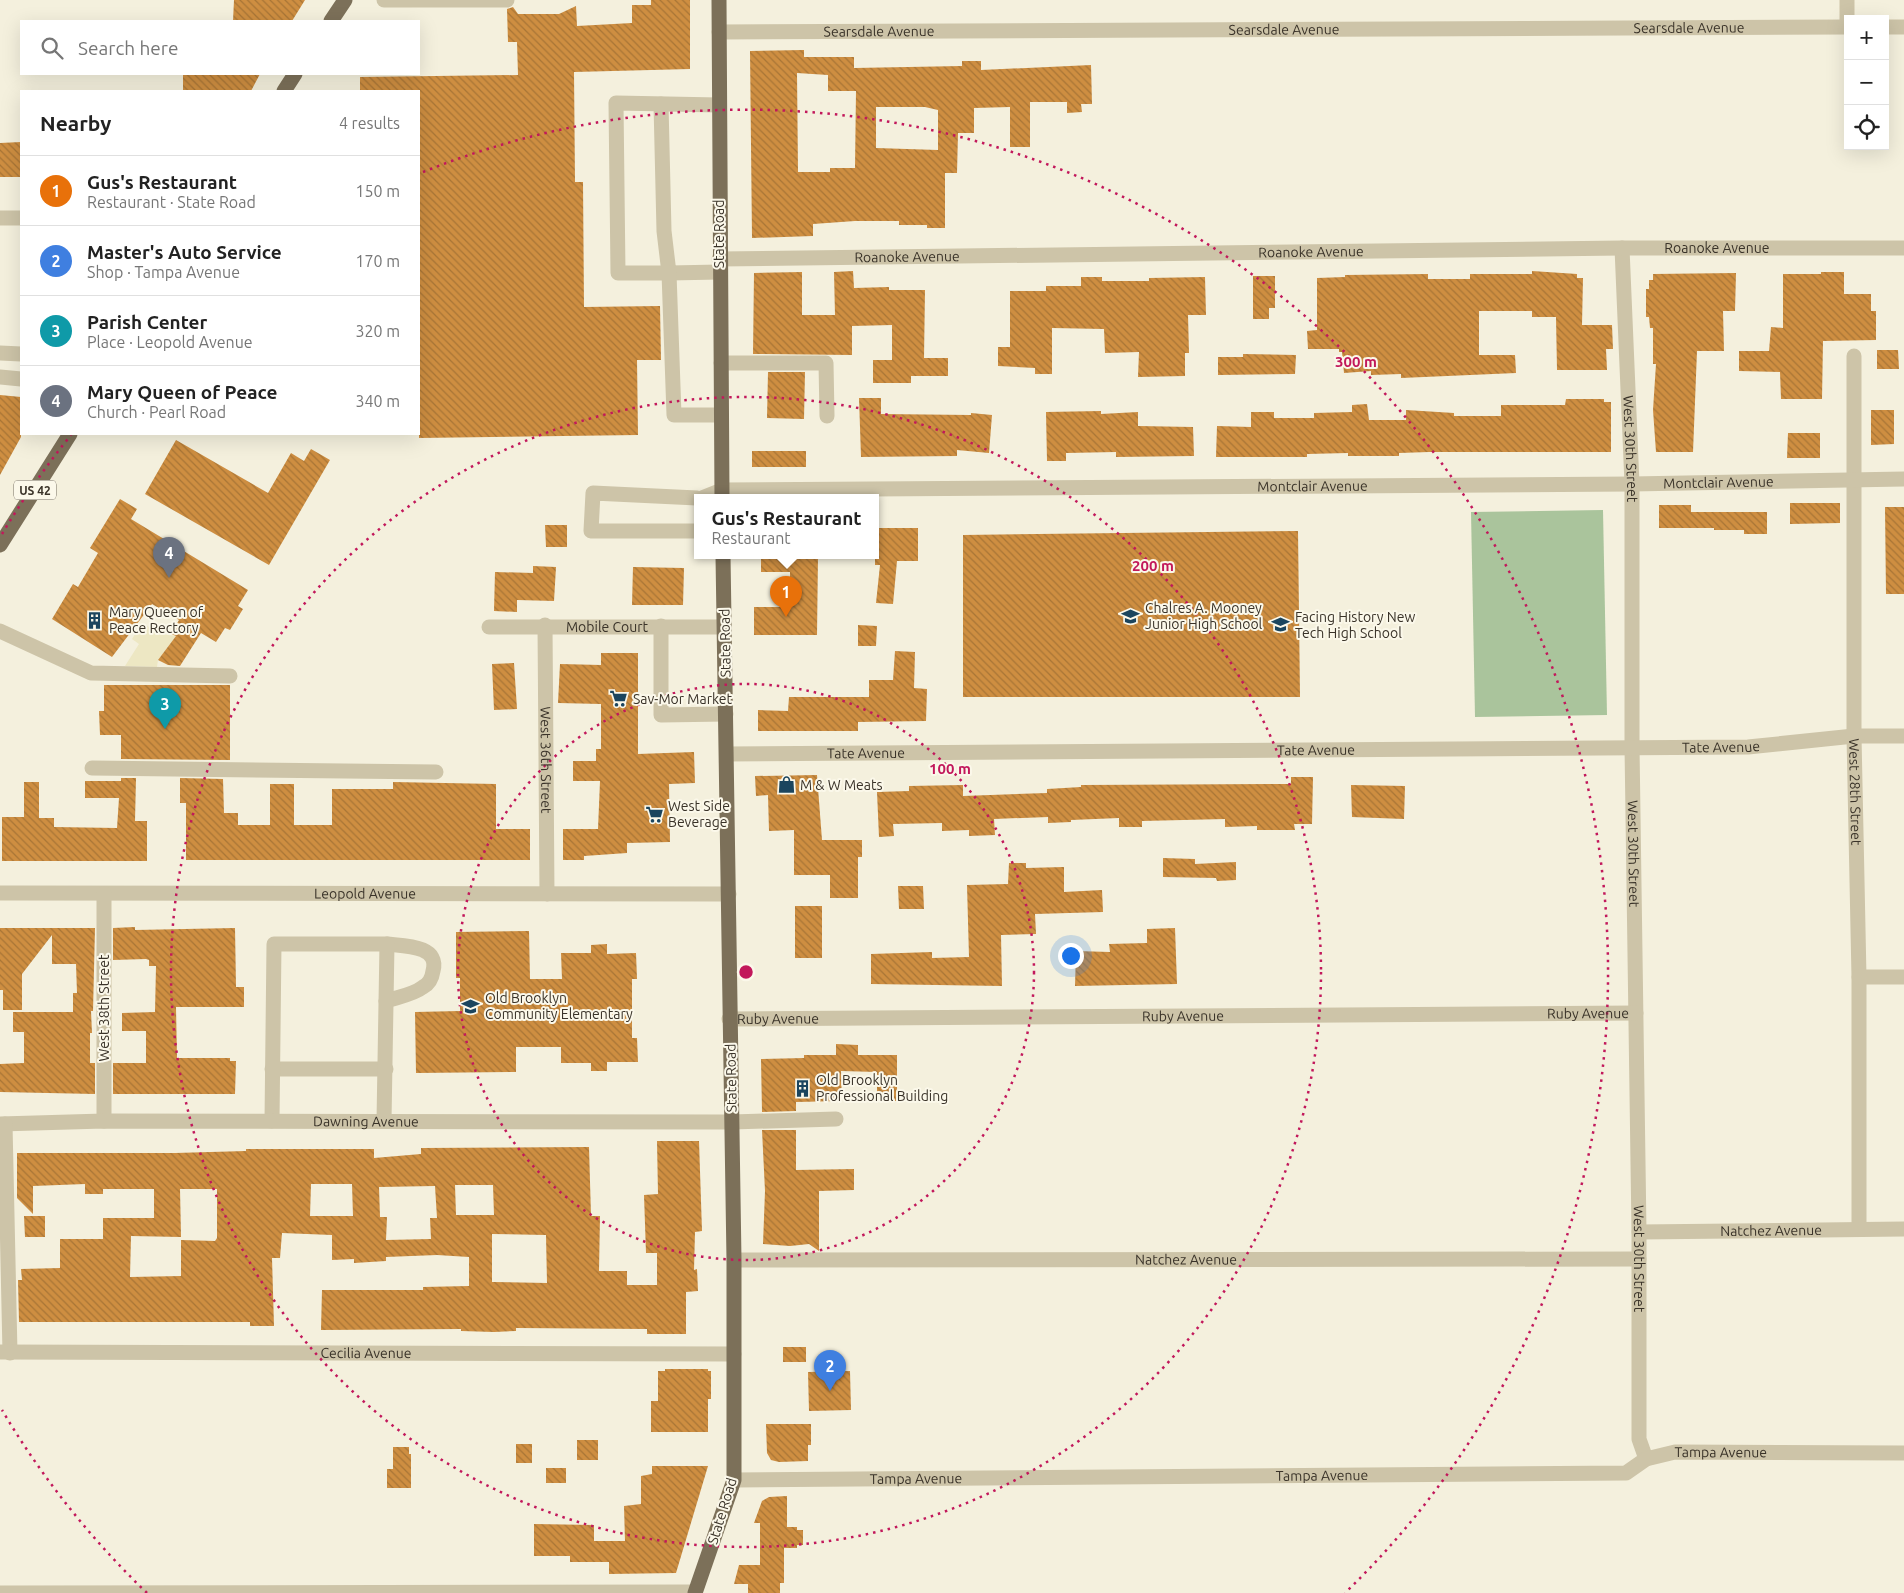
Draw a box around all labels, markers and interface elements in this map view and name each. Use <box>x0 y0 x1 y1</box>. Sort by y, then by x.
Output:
map controls <box>1844 15 1889 150</box>
button: + <box>1844 15 1889 60</box>
street label: Searsdale Avenue <box>1634 19 1744 36</box>
search box <box>20 20 420 75</box>
street label: Searsdale Avenue <box>1229 21 1339 38</box>
street label: Searsdale Avenue <box>824 23 934 40</box>
icon: search <box>38 34 66 62</box>
text: Search here <box>78 37 178 59</box>
button: − <box>1844 60 1889 105</box>
button: locate <box>1844 105 1889 150</box>
text: Nearby <box>40 111 111 135</box>
text: 4 results <box>339 114 400 132</box>
text: Gus's Restaurant <box>87 171 237 193</box>
text: 1 <box>51 182 61 200</box>
text: 150 m <box>355 182 400 200</box>
text: Restaurant · State Road <box>87 193 256 211</box>
street label: State Road <box>711 200 727 268</box>
street label: Roanoke Avenue <box>1664 240 1770 256</box>
text: Master's Auto Service <box>87 241 282 263</box>
street label: Roanoke Avenue <box>1258 243 1364 260</box>
street label: Roanoke Avenue <box>854 248 960 265</box>
text: 2 <box>51 252 61 270</box>
text: 170 m <box>355 252 400 270</box>
text: Shop · Tampa Avenue <box>87 263 240 281</box>
text: Parish Center <box>87 311 207 333</box>
text: 3 <box>51 322 61 340</box>
text: 320 m <box>355 322 400 340</box>
text: Place · Leopold Avenue <box>87 333 253 351</box>
text: 300 m <box>1335 353 1377 370</box>
text: Mary Queen of Peace <box>87 381 277 403</box>
text: 4 <box>51 392 61 410</box>
text: 340 m <box>355 392 400 410</box>
street label: West 30th Street <box>1620 395 1640 503</box>
text: Church · Pearl Road <box>87 403 226 421</box>
street label: Montclair Avenue <box>1663 473 1774 491</box>
street label: Montclair Avenue <box>1257 478 1368 494</box>
road number: US 42 <box>14 480 56 500</box>
popup <box>694 494 879 559</box>
text: Gus's Restaurant <box>712 507 861 529</box>
text: Restaurant <box>712 529 791 547</box>
pin: 4 <box>153 537 185 578</box>
text: 200 m <box>1132 557 1174 574</box>
pin: 1 <box>770 576 802 617</box>
place label: Chalres A. Mooney Junior High School <box>1145 600 1263 632</box>
place label: Mary Queen of Peace Rectory <box>109 604 204 636</box>
school or university icon: Chalres A. Mooney Junior High School <box>1121 606 1141 626</box>
street label: State Road <box>716 609 734 677</box>
place label: Facing History New Tech High School <box>1295 609 1415 641</box>
building icon: Mary Queen of Peace Rectory <box>85 610 105 630</box>
school or university icon: Facing History New Tech High School <box>1271 615 1291 635</box>
street label: Mobile Court <box>566 619 649 635</box>
pin: 3 <box>149 688 181 729</box>
supermarket icon: Sav-Mor Market <box>609 689 629 709</box>
place label: Sav-Mor Market <box>633 691 733 707</box>
street label: West 36th Street <box>538 706 554 814</box>
street label: Tate Avenue <box>1682 738 1761 755</box>
street label: West 28th Street <box>1846 738 1864 846</box>
street label: Tate Avenue <box>1277 742 1355 758</box>
street label: Tate Avenue <box>827 745 905 761</box>
text: 100 m <box>929 760 971 777</box>
shop icon: M & W Meats <box>776 775 796 795</box>
place label: M & W Meats <box>800 777 883 793</box>
place label: West Side Beverage <box>668 798 730 830</box>
street label: West 30th Street <box>1625 800 1642 908</box>
supermarket icon: West Side Beverage <box>644 804 664 824</box>
street label: Leopold Avenue <box>314 885 416 902</box>
your location <box>1058 943 1084 969</box>
street label: West 38th Street <box>96 954 112 1061</box>
centre of rings <box>737 963 755 981</box>
place label: Old Brooklyn Community Elementary <box>485 990 633 1022</box>
school or university icon: Old Brooklyn Community Elementary <box>461 996 481 1016</box>
street label: Ruby Avenue <box>1547 1005 1629 1022</box>
street label: Ruby Avenue <box>1142 1008 1224 1024</box>
street label: Ruby Avenue <box>737 1010 819 1027</box>
street label: State Road <box>722 1044 740 1112</box>
place label: Old Brooklyn Professional Building <box>816 1072 948 1104</box>
building icon: Old Brooklyn Professional Building <box>792 1078 812 1098</box>
street label: Dawning Avenue <box>313 1113 419 1130</box>
street label: West 30th Street <box>1631 1205 1647 1313</box>
street label: Natchez Avenue <box>1720 1222 1822 1239</box>
street label: Natchez Avenue <box>1135 1251 1237 1268</box>
street label: Cecilia Avenue <box>321 1345 411 1361</box>
pin: 2 <box>814 1350 846 1391</box>
street label: Tampa Avenue <box>1675 1444 1767 1460</box>
street label: Tampa Avenue <box>1276 1467 1368 1484</box>
street label: Tampa Avenue <box>870 1470 962 1487</box>
street label: State Road <box>704 1476 740 1546</box>

